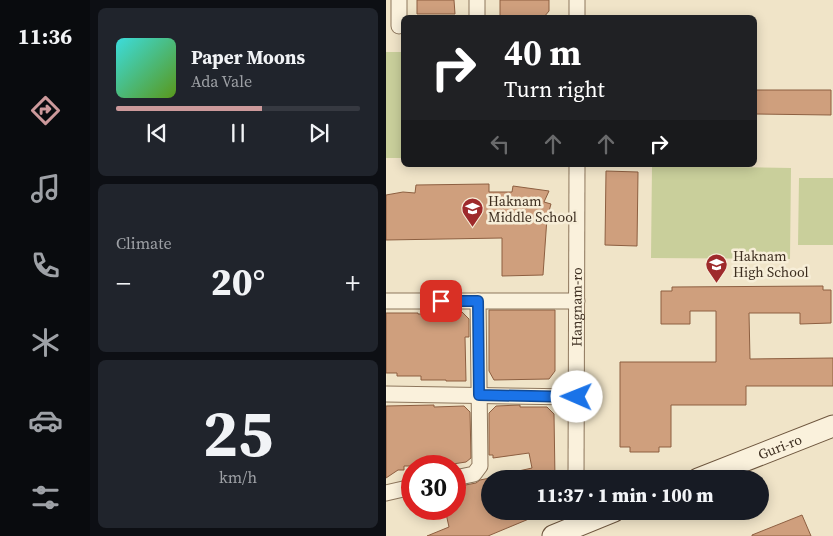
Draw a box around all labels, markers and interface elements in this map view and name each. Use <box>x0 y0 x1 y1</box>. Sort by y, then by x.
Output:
text: 11:36 <box>18 21 72 51</box>
text: 40 m <box>504 29 581 77</box>
icon: right <box>421 35 486 100</box>
text: Paper Moons <box>191 44 305 70</box>
text: Ada Vale <box>191 70 252 92</box>
text: Turn right <box>504 74 605 104</box>
icon: directions <box>28 93 63 128</box>
icon: previous <box>143 119 171 147</box>
icon: pause <box>224 119 252 147</box>
icon: next <box>305 119 333 147</box>
icon: left <box>486 130 514 158</box>
icon: ahead <box>539 130 567 158</box>
icon: ahead <box>592 130 620 158</box>
icon: right <box>645 130 673 158</box>
icon: music <box>28 171 63 206</box>
place label: Haknam Middle School <box>488 191 577 227</box>
school or university icon: Haknam Middle School <box>460 197 484 228</box>
text: Climate <box>116 232 172 254</box>
place label: Haknam High School <box>733 246 809 282</box>
icon: phone <box>28 248 63 283</box>
school or university icon: Haknam High School <box>705 252 729 283</box>
text: 20° <box>211 256 265 308</box>
text: − <box>116 264 131 302</box>
text: + <box>345 264 360 302</box>
street label: Hangnam-ro <box>566 267 587 347</box>
pin <box>420 280 462 322</box>
icon: arrive <box>427 287 455 315</box>
icon: climate <box>28 325 63 360</box>
position arrow <box>550 370 602 422</box>
text: 25 <box>203 389 273 478</box>
icon: car <box>28 403 63 438</box>
street label: Guri-ro <box>755 429 805 465</box>
speed limit sign: 30 <box>401 455 466 520</box>
text: km/h <box>219 466 257 488</box>
icon: filters <box>28 480 63 515</box>
text: 11:37 · 1 min · 100 m <box>536 482 714 508</box>

